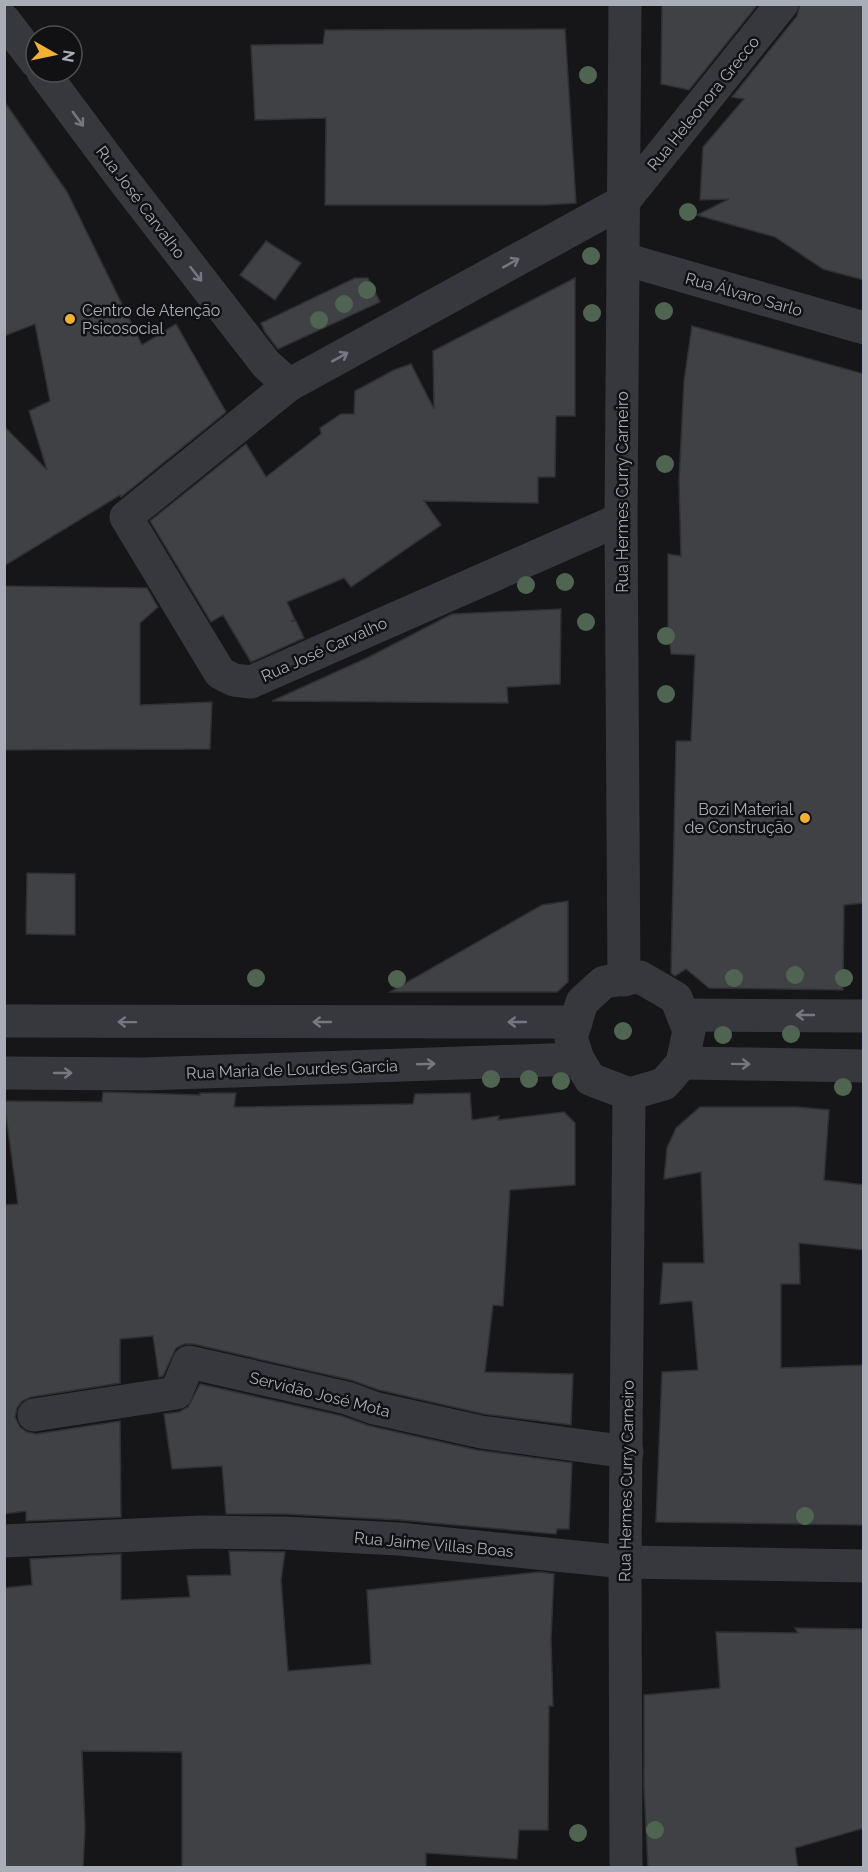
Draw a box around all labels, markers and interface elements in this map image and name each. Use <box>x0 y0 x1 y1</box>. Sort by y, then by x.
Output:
north arrow <box>24 24 84 84</box>
street label: Rua Heleonora Grecco <box>643 32 763 174</box>
text: N <box>58 49 79 64</box>
one-way arrow <box>71 111 84 127</box>
street label: Rua José Carvalho <box>92 142 189 262</box>
one-way arrow <box>502 257 519 269</box>
one-way arrow <box>190 266 203 282</box>
street label: Rua Álvaro Sarlo <box>683 268 805 320</box>
place label: Centro de Atenção Psicosocial <box>82 301 220 338</box>
marker: Centro de Atenção Psicosocial <box>63 312 77 326</box>
one-way arrow <box>331 351 348 363</box>
street label: Rua Hermes Curry Carneiro <box>613 391 632 593</box>
street label: Rua José Carvalho <box>258 613 390 686</box>
place label: Bozi Material de Construção <box>685 800 794 837</box>
marker: Bozi Material de Construção <box>798 811 812 825</box>
one-way arrow <box>796 1009 816 1021</box>
one-way arrow <box>118 1016 138 1028</box>
one-way arrow <box>313 1016 333 1028</box>
one-way arrow <box>508 1016 528 1028</box>
street label: Rua Maria de Lourdes Garcia <box>186 1056 398 1083</box>
one-way arrow <box>730 1058 750 1070</box>
one-way arrow <box>415 1059 435 1070</box>
one-way arrow <box>52 1067 72 1079</box>
street label: Servidão José Mota <box>248 1368 392 1421</box>
street label: Rua Hermes Curry Carneiro <box>615 1380 638 1582</box>
street label: Rua Jaime Villas Boas <box>354 1528 515 1561</box>

